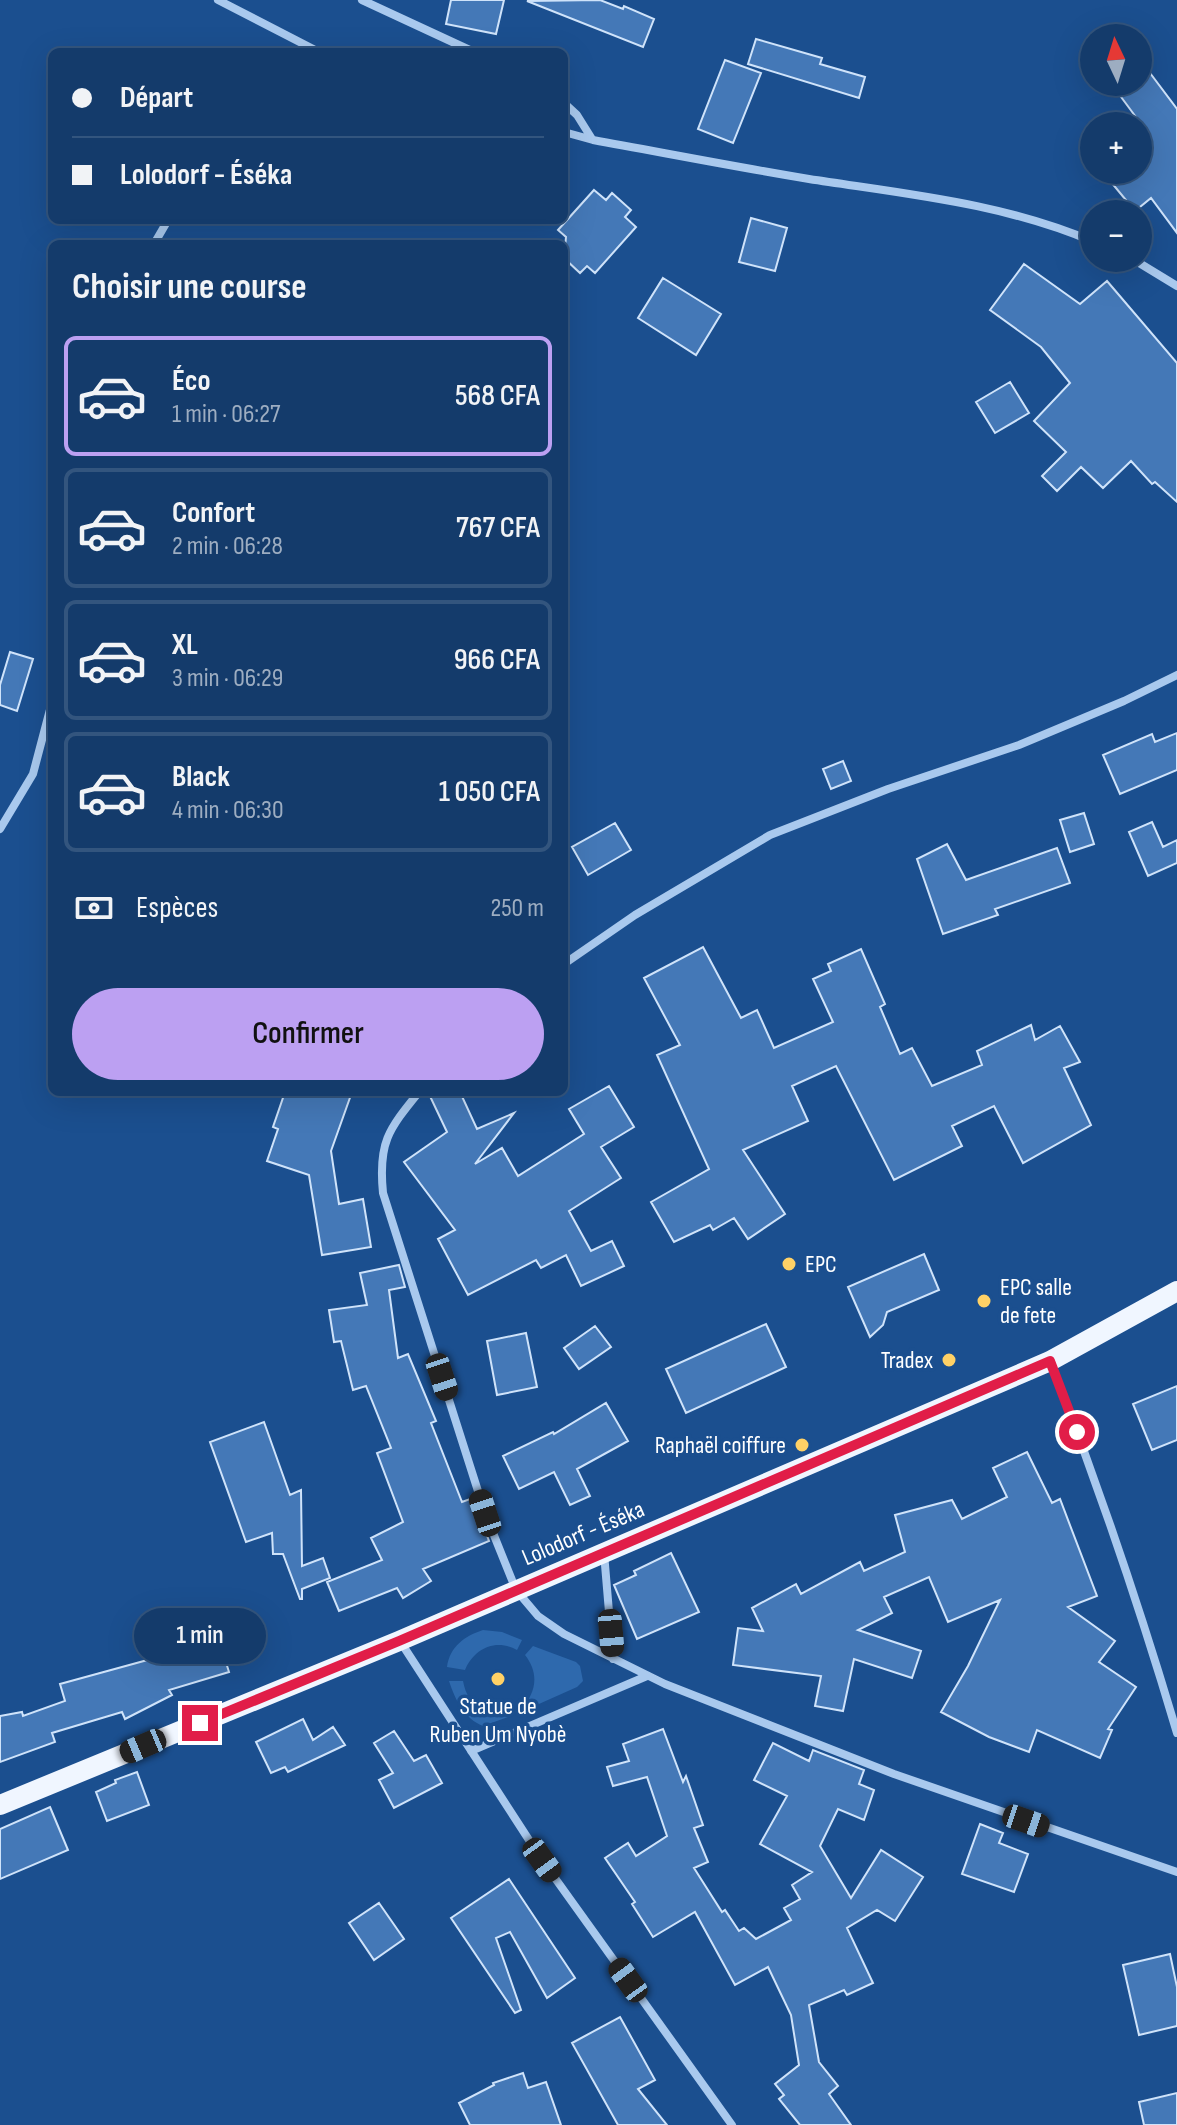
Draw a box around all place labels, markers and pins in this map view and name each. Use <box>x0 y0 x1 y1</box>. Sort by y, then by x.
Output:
place label: EPC <box>805 1250 837 1279</box>
marker: EPC <box>780 1255 798 1273</box>
place label: EPC salle de fete <box>1000 1273 1072 1330</box>
marker: EPC salle de fete <box>975 1292 993 1310</box>
place label: Tradex <box>881 1346 933 1375</box>
marker: Tradex <box>940 1351 958 1369</box>
place label: Raphaël coiffure <box>655 1431 786 1460</box>
marker: Raphaël coiffure <box>793 1436 811 1454</box>
marker: Statue de Ruben Um Nyobè <box>489 1670 507 1688</box>
place label: Statue de Ruben Um Nyobè <box>430 1692 566 1749</box>

